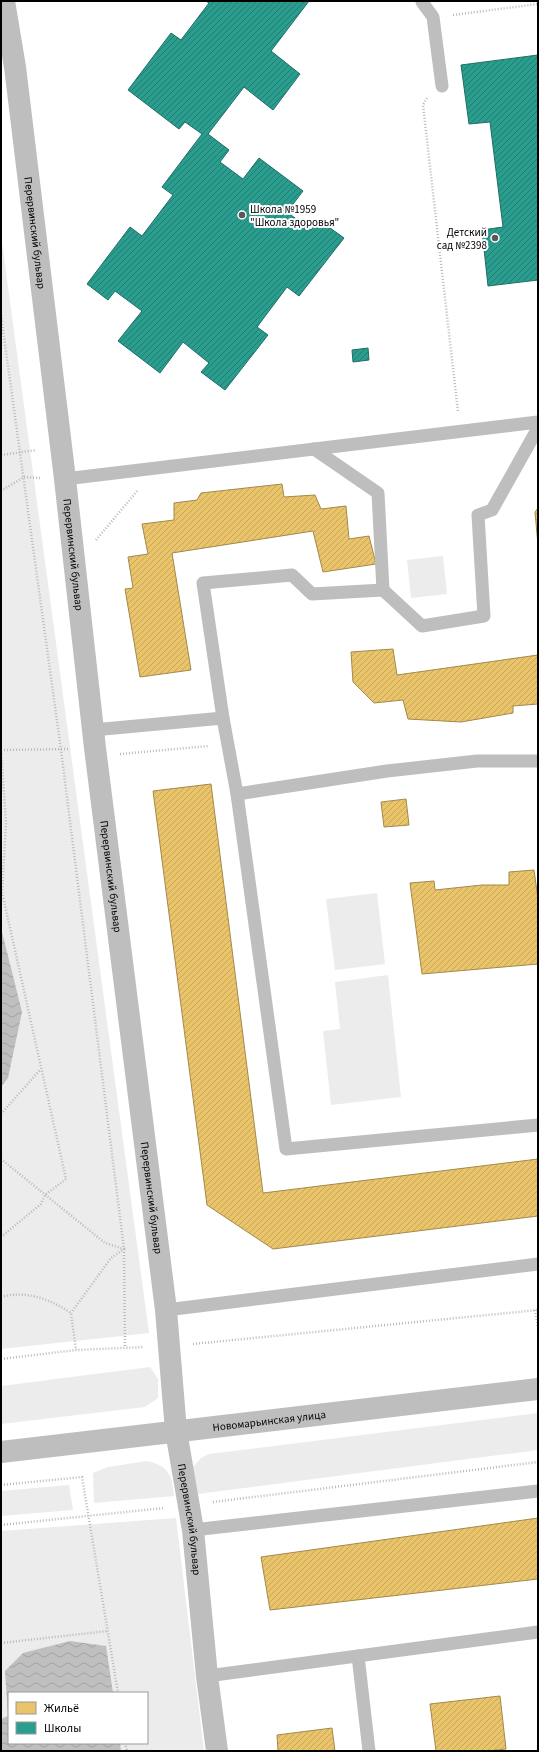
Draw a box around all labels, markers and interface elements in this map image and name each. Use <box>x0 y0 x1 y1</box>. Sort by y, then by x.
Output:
street label: Перервинский бульвар <box>20 176 49 290</box>
place label: Школа №1959 "Школа здоровья" <box>250 202 339 230</box>
marker: Школа №1959 "Школа здоровья" <box>237 210 247 220</box>
place label: Детский сад №2398 <box>437 225 488 253</box>
marker: Детский сад №2398 <box>490 233 500 243</box>
street label: Перервинский бульвар <box>59 498 87 612</box>
street label: Перервинский бульвар <box>96 820 125 933</box>
street label: Перервинский бульвар <box>137 1141 166 1255</box>
street label: Новомарьинская улица <box>212 1407 327 1435</box>
street label: Перервинский бульвар <box>174 1462 204 1576</box>
legend <box>8 1692 148 1744</box>
text: Жильё <box>44 1700 79 1717</box>
text: Школы <box>44 1720 81 1737</box>

